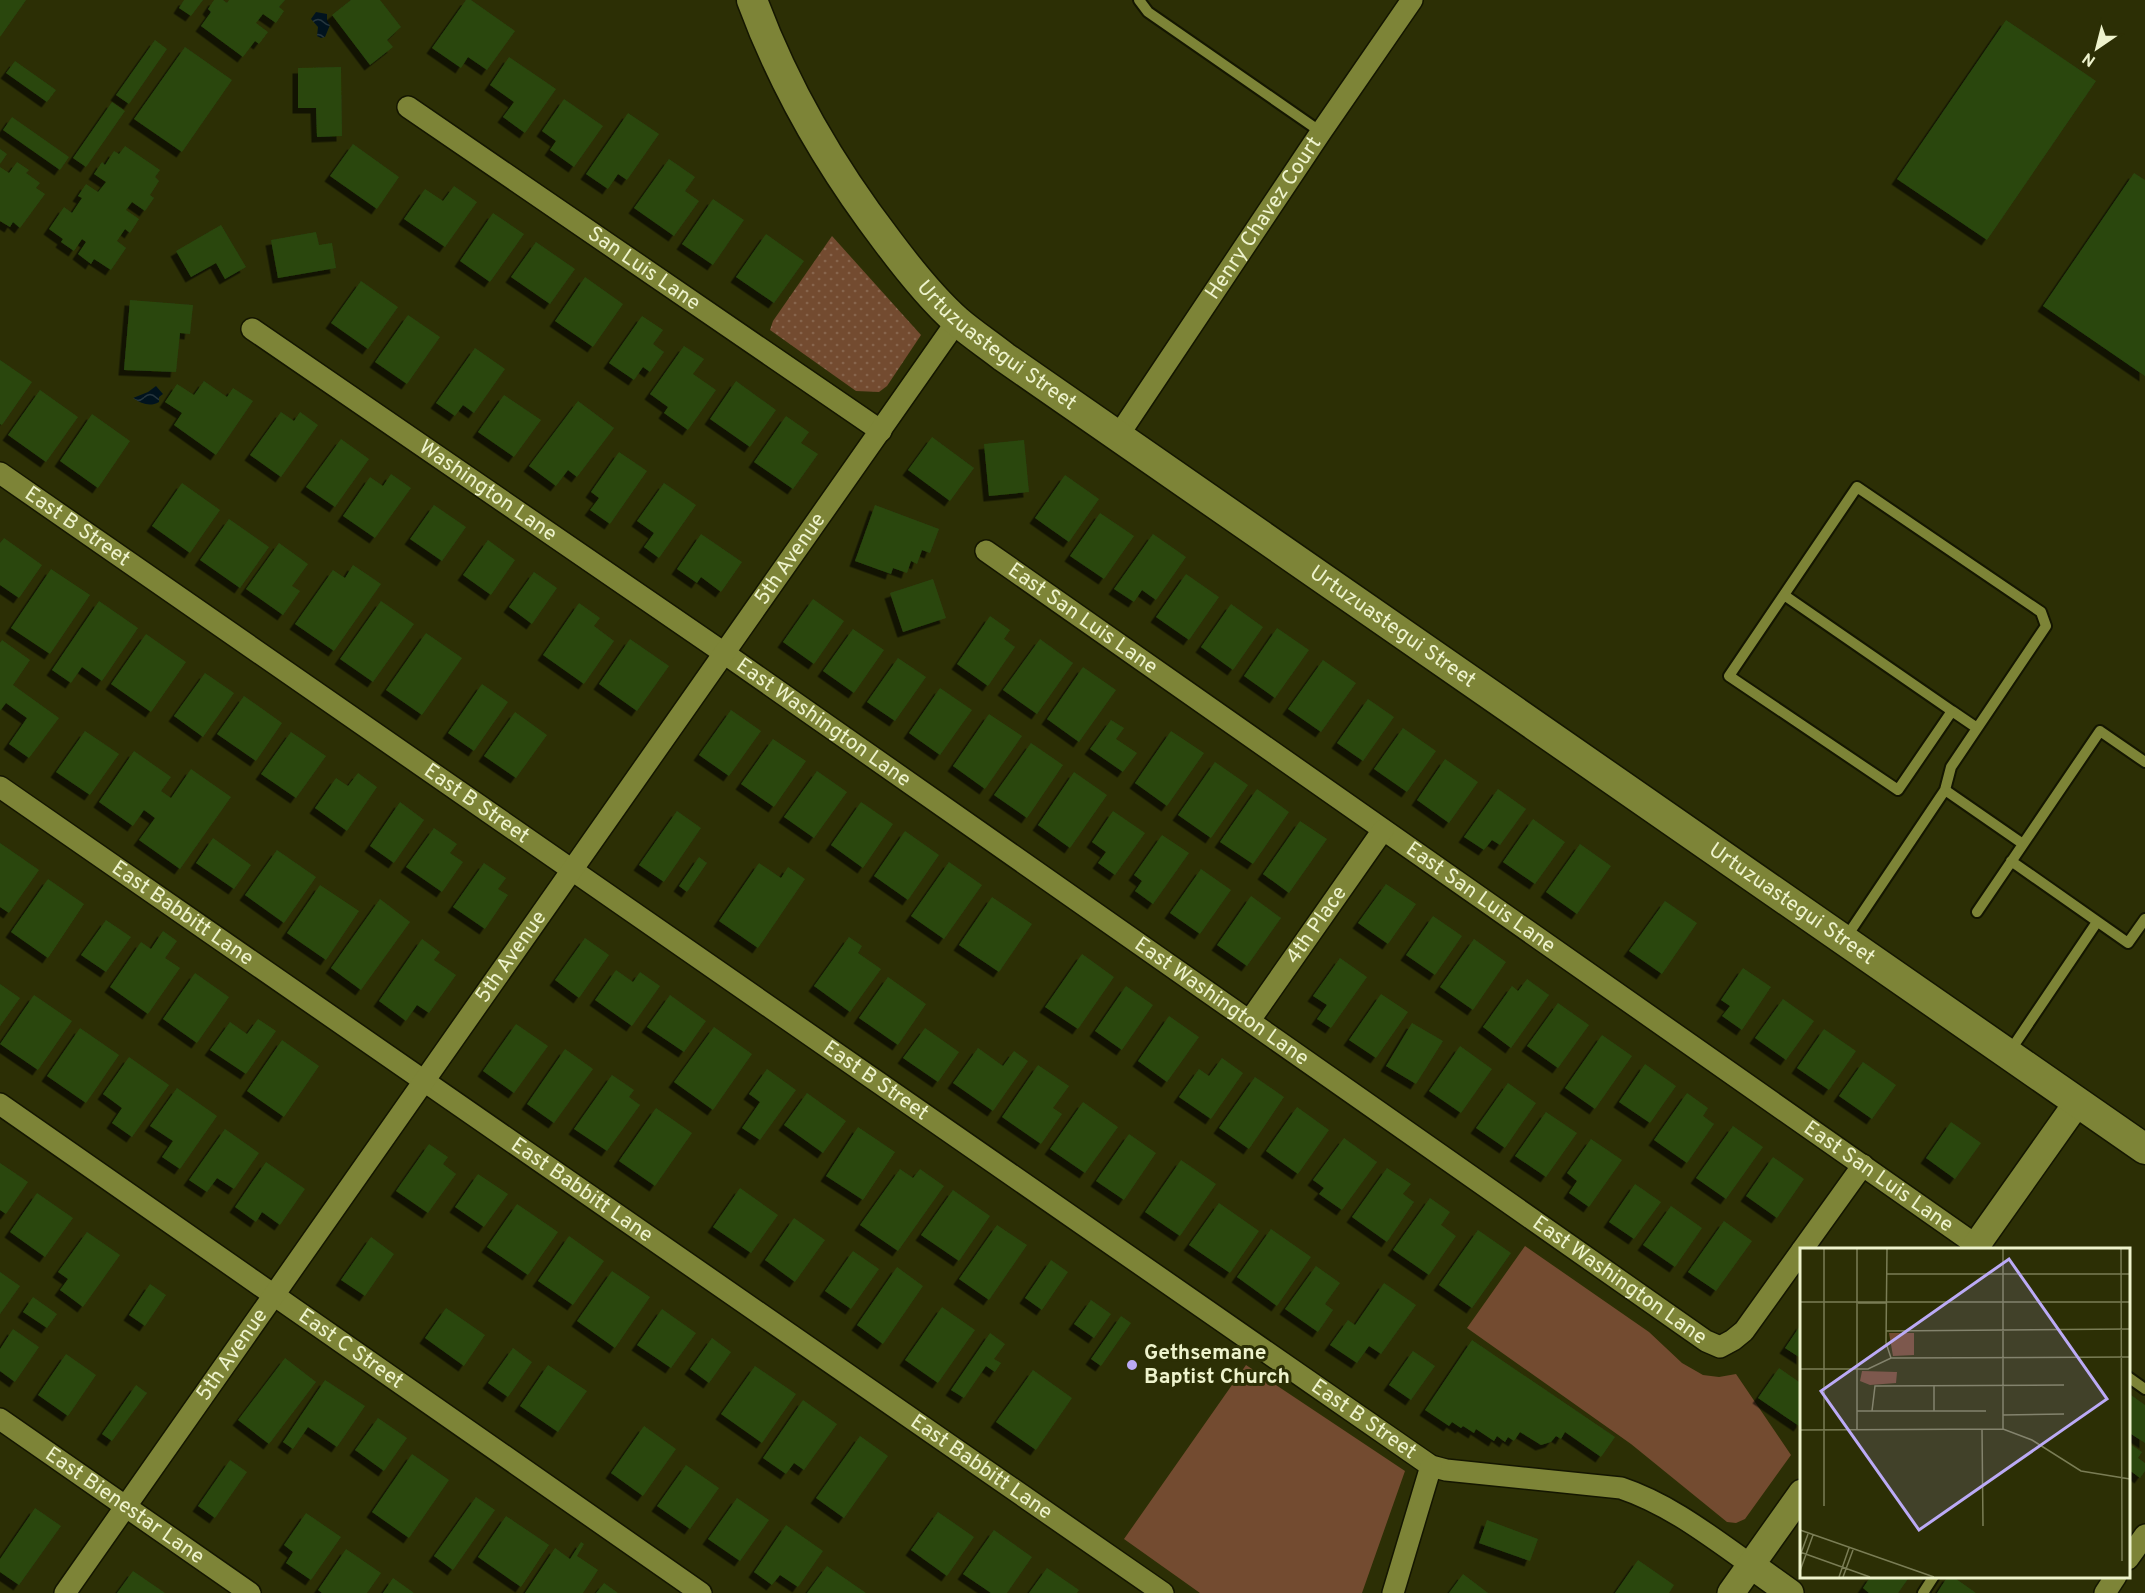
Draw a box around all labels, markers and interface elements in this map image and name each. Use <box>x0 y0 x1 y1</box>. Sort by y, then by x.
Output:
north arrow <box>2067 18 2127 78</box>
text: N <box>2079 47 2100 70</box>
street label: Henry Chavez Court <box>1199 131 1328 305</box>
street label: San Luis Lane <box>582 220 706 317</box>
street label: Urtuzuastegui Street <box>911 275 1082 417</box>
street label: Washington Lane <box>413 434 562 548</box>
street label: East B Street <box>19 481 135 573</box>
street label: 5th Avenue <box>748 507 832 610</box>
street label: East San Luis Lane <box>1002 557 1163 681</box>
street label: Urtuzuastegui Street <box>1304 560 1481 694</box>
street label: East Washington Lane <box>731 652 916 793</box>
street label: East B Street <box>418 758 535 850</box>
street label: East San Luis Lane <box>1400 836 1561 960</box>
street label: Urtuzuastegui Street <box>1703 837 1880 971</box>
street label: East Babbitt Lane <box>106 855 259 972</box>
street label: 4th Place <box>1280 881 1353 969</box>
street label: 5th Avenue <box>469 905 553 1008</box>
street label: East Washington Lane <box>1129 931 1314 1072</box>
street label: East B Street <box>818 1035 934 1127</box>
street label: East San Luis Lane <box>1798 1115 1959 1239</box>
street label: East Babbitt Lane <box>506 1132 658 1249</box>
street label: East Washington Lane <box>1527 1210 1712 1351</box>
inset map <box>1800 1248 2130 1578</box>
street label: 5th Avenue <box>190 1303 274 1406</box>
street label: East C Street <box>293 1303 409 1395</box>
place label: Gethsemane Baptist Church <box>1144 1340 1290 1391</box>
marker: Gethsemane Baptist Church <box>1125 1358 1139 1372</box>
street label: East B Street <box>1306 1373 1422 1465</box>
street label: East Babbitt Lane <box>905 1408 1058 1526</box>
street label: East Bienestar Lane <box>40 1441 210 1571</box>

